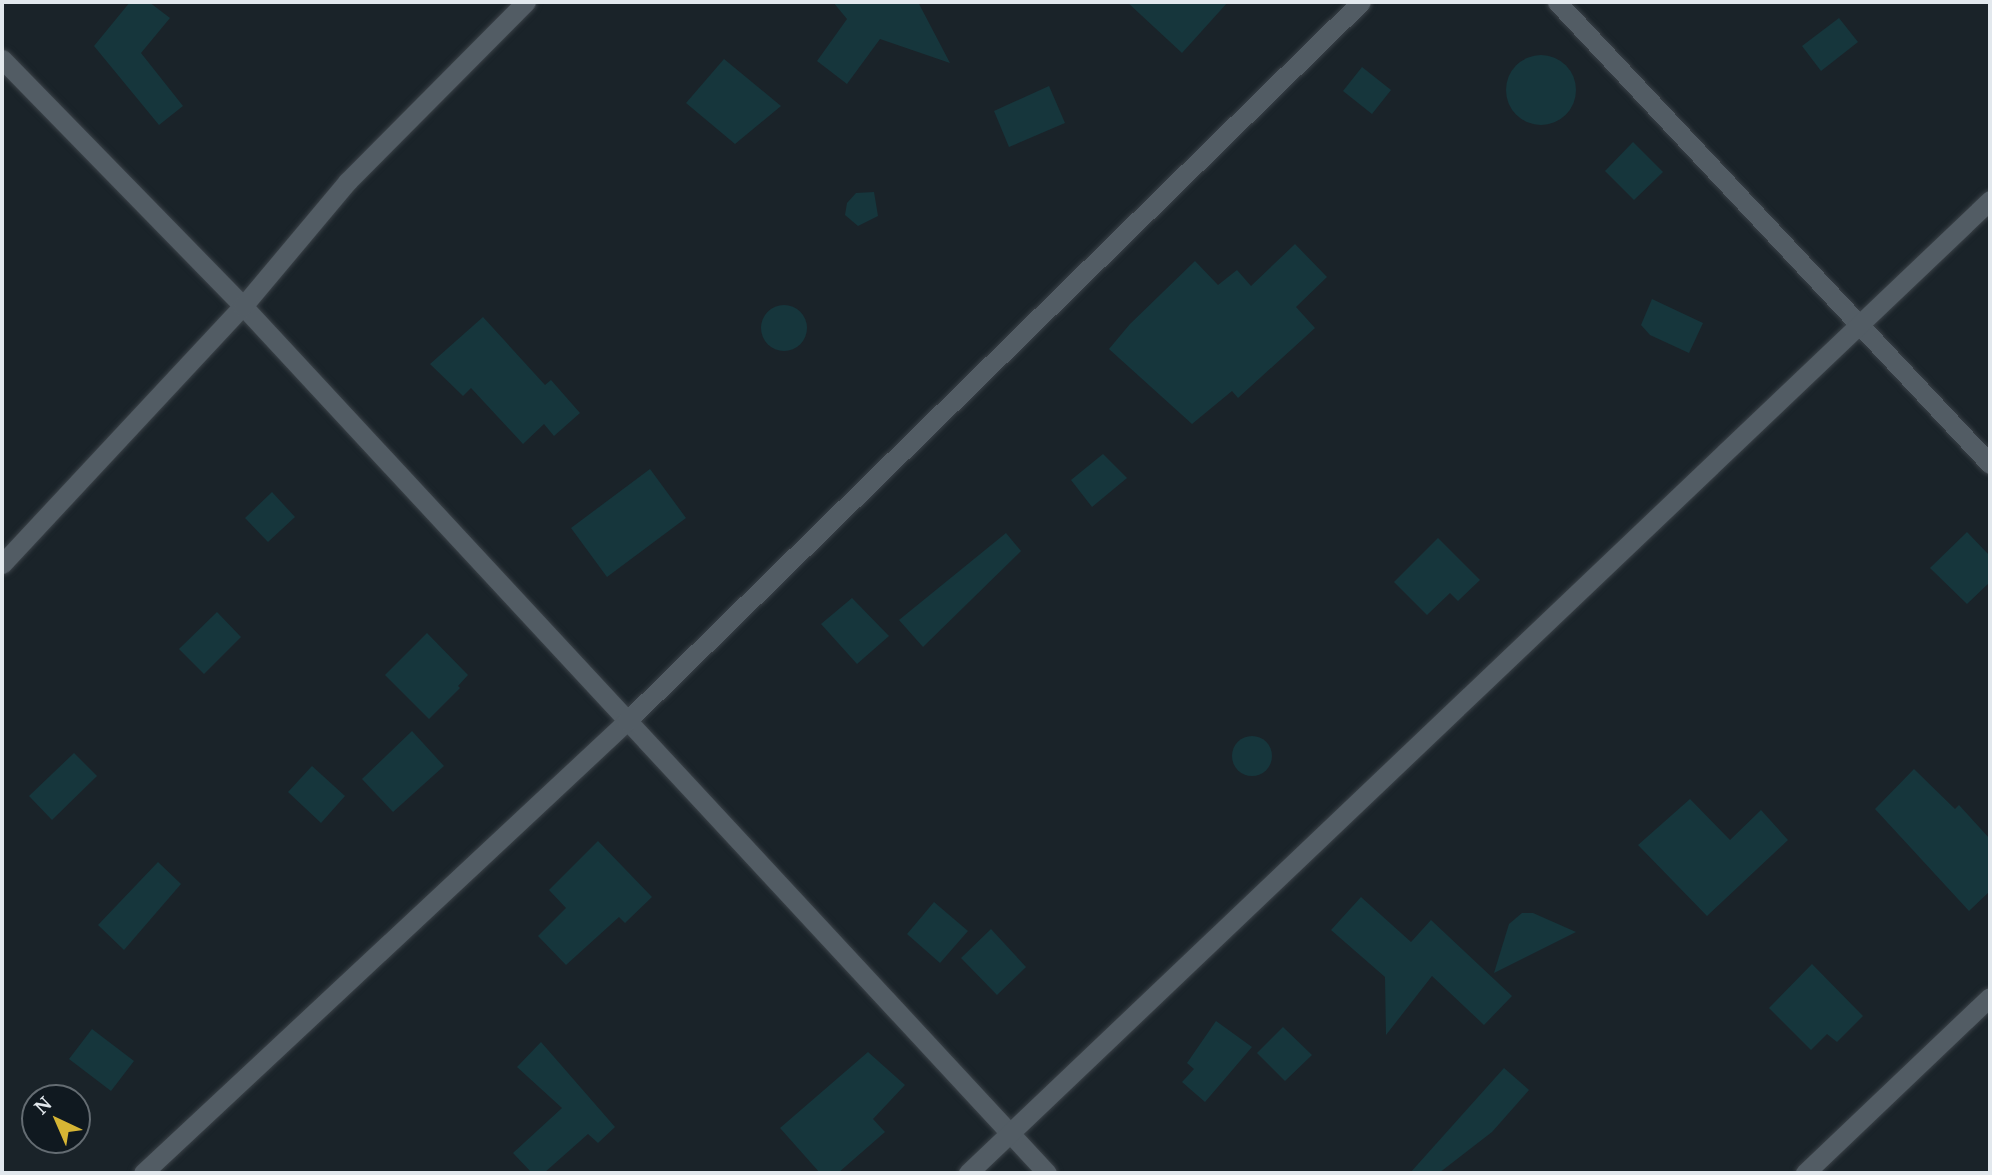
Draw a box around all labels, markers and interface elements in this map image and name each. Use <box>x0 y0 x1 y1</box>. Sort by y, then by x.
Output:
north arrow <box>21 1084 91 1154</box>
text: N <box>28 1091 57 1120</box>

